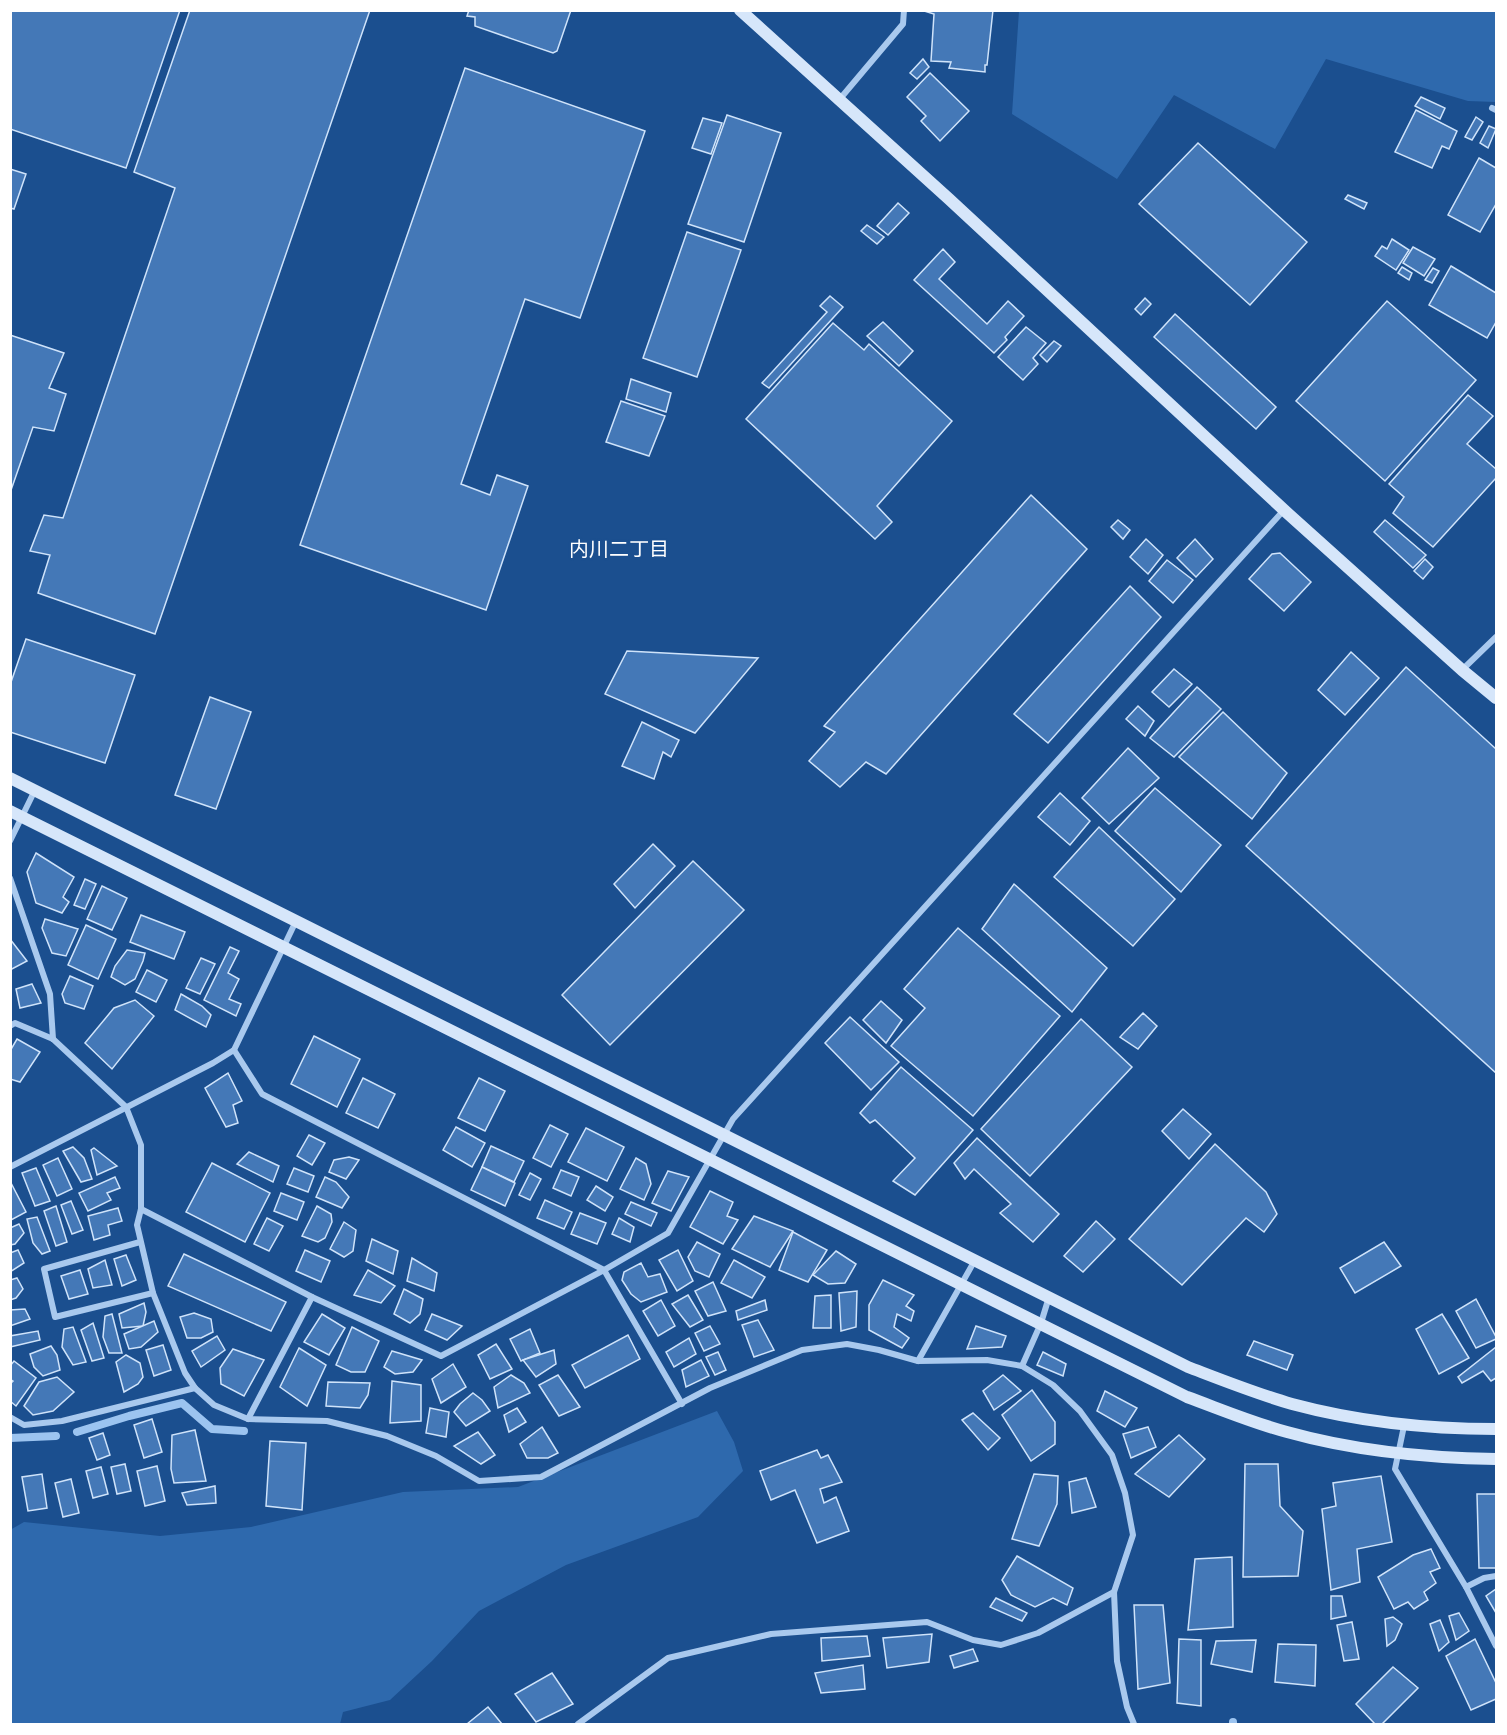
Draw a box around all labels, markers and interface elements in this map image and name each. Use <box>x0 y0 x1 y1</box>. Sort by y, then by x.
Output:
district label: 内川二丁目 <box>569 536 669 562</box>

